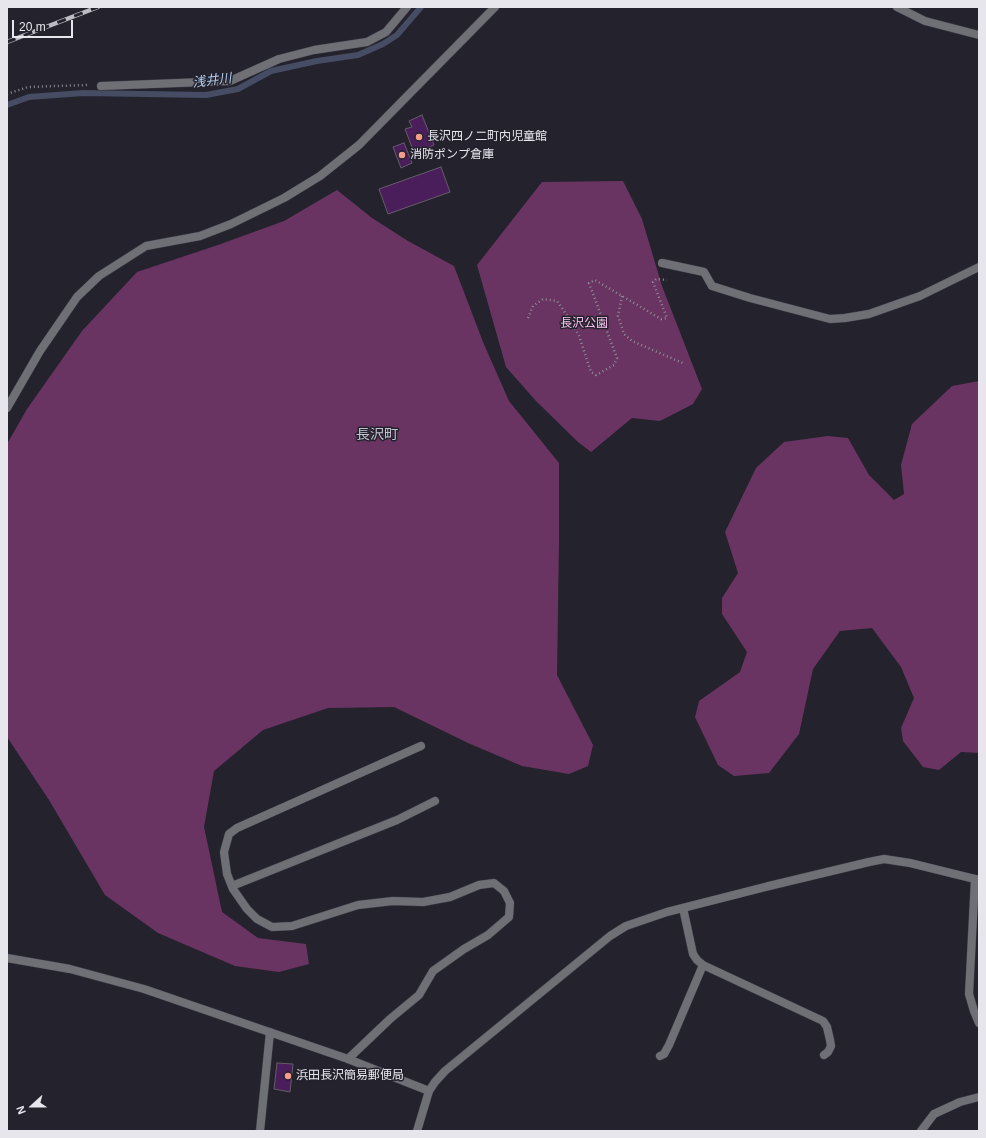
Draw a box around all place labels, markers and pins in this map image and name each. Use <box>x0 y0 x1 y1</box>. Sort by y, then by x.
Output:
place label: 長沢四ノ二町内児童館 <box>427 130 547 144</box>
marker: 長沢四ノ二町内児童館 <box>414 132 424 142</box>
place label: 消防ポンプ倉庫 <box>410 148 494 162</box>
marker: 消防ポンプ倉庫 <box>397 150 407 160</box>
place label: 浜田長沢簡易郵便局 <box>296 1069 404 1083</box>
marker: 浜田長沢簡易郵便局 <box>283 1071 293 1081</box>

